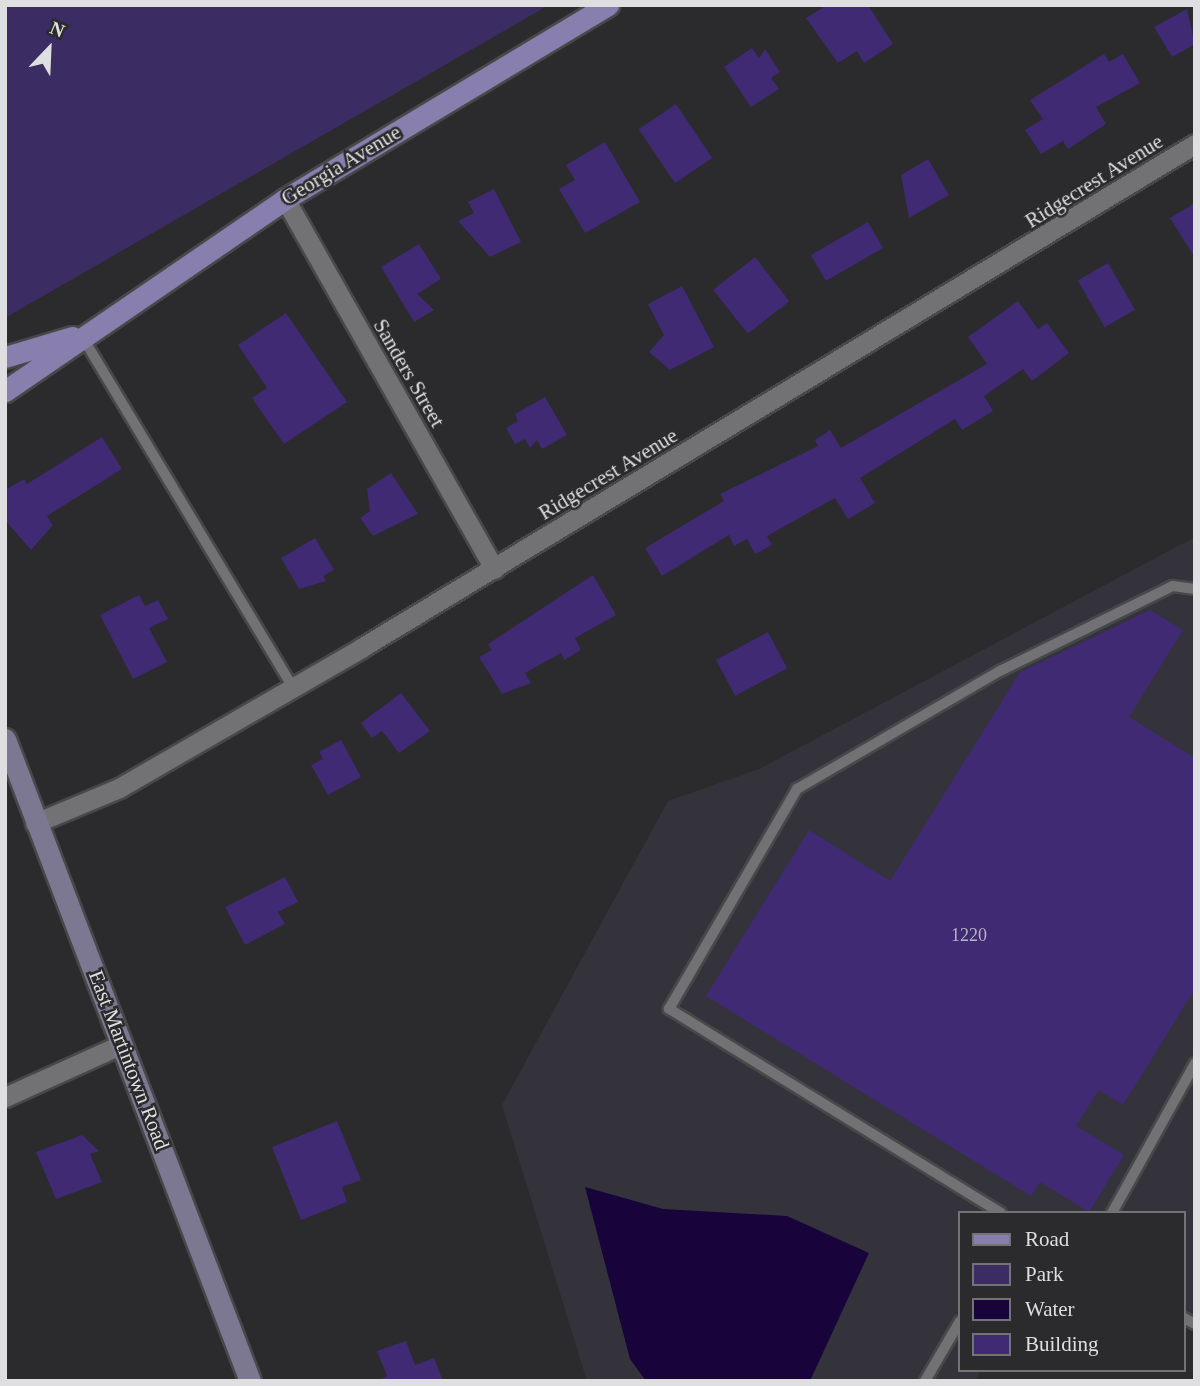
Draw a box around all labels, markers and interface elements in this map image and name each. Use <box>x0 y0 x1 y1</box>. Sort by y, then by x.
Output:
north arrow <box>14 14 84 84</box>
text: N <box>47 17 68 42</box>
street label: Georgia Avenue <box>276 119 406 211</box>
street label: Ridgecrest Avenue <box>1020 128 1168 234</box>
street label: Sanders Street <box>368 314 450 432</box>
street label: Ridgecrest Avenue <box>533 422 683 526</box>
house number: 1220 <box>951 924 987 946</box>
street label: East Martintown Road <box>83 967 175 1153</box>
legend <box>958 1211 1186 1372</box>
text: Road <box>1025 1227 1069 1251</box>
text: Park <box>1025 1262 1064 1286</box>
text: Water <box>1025 1297 1075 1321</box>
text: Building <box>1025 1332 1099 1356</box>

